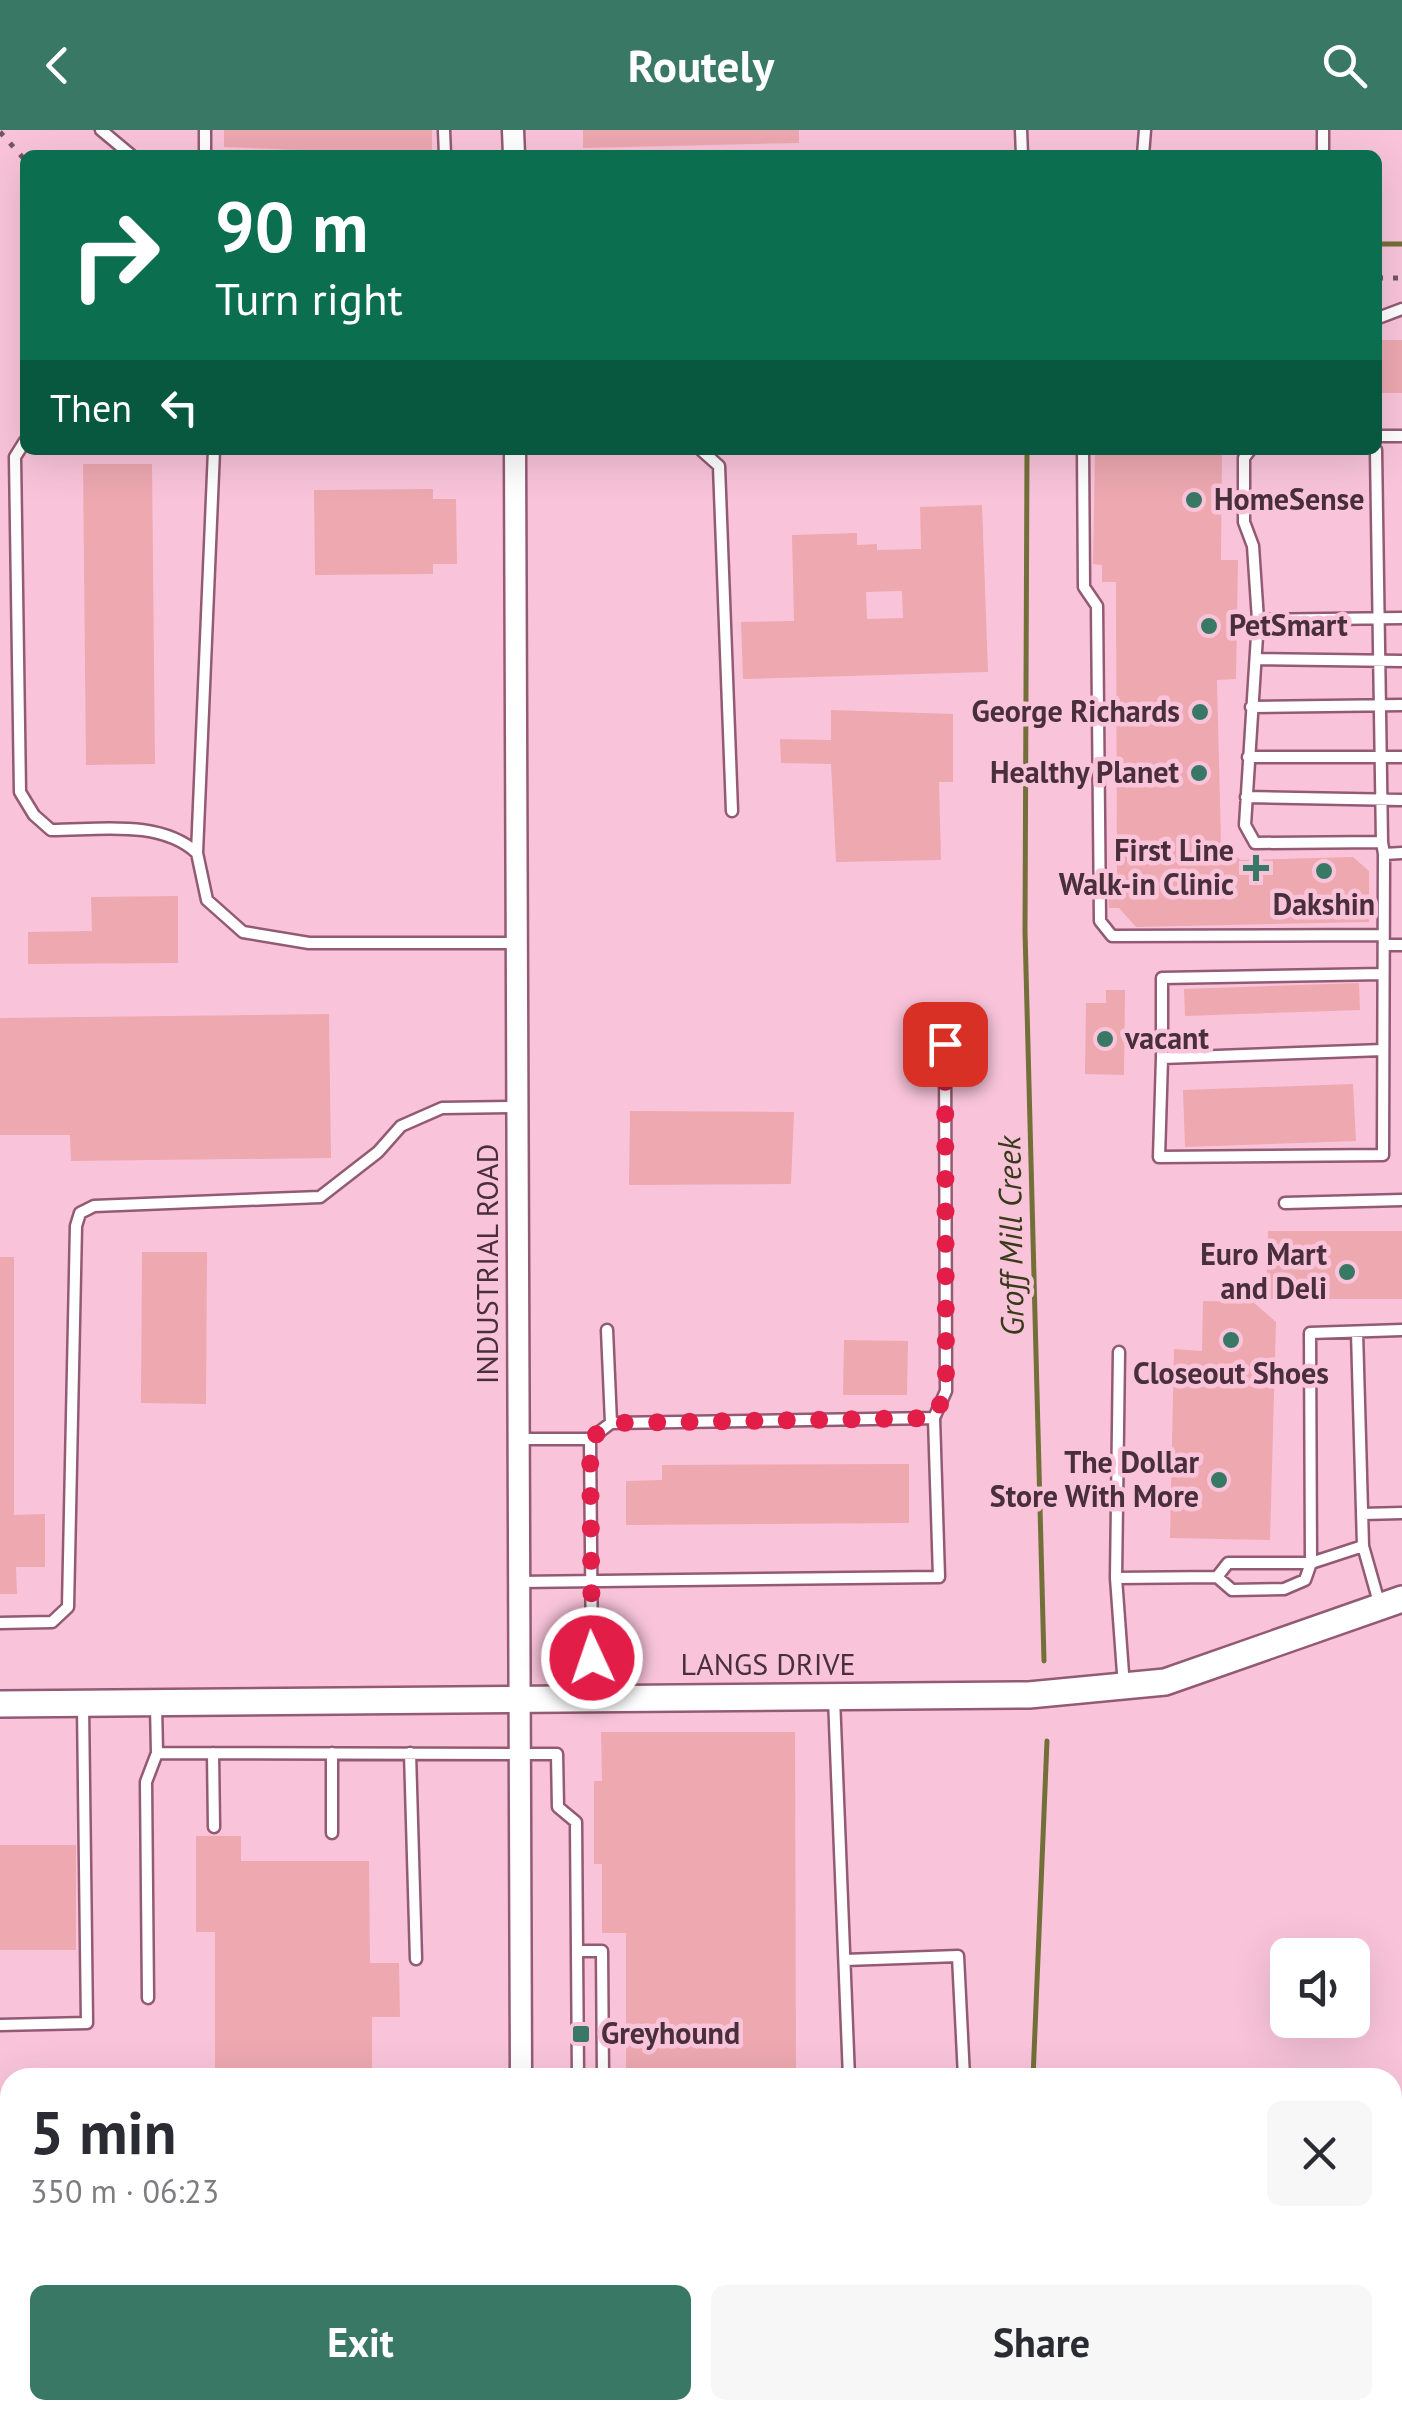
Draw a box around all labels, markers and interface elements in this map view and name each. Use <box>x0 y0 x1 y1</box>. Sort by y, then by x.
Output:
text: Routely <box>628 36 774 94</box>
icon: back <box>30 38 85 93</box>
icon: search <box>1317 38 1372 93</box>
text: 90 m <box>215 181 368 271</box>
icon: right <box>50 190 180 320</box>
text: Turn right <box>215 269 403 327</box>
icon: left <box>152 380 207 435</box>
text: Then <box>50 383 132 432</box>
place label: HomeSense <box>1214 479 1364 518</box>
marker: HomeSense <box>1183 489 1205 511</box>
place label: PetSmart <box>1229 605 1348 644</box>
marker: PetSmart <box>1198 615 1220 637</box>
place label: George Richards <box>971 691 1180 730</box>
marker: George Richards <box>1189 701 1211 723</box>
place label: Healthy Planet <box>990 752 1180 791</box>
marker: Healthy Planet <box>1188 762 1210 784</box>
place label: First Line Walk-in Clinic <box>1059 830 1234 903</box>
marker: First Line Walk-in Clinic <box>1243 855 1269 881</box>
marker: Dakshin <box>1313 860 1335 882</box>
place label: Dakshin <box>1273 884 1375 923</box>
pin <box>903 1002 988 1087</box>
icon: arrive <box>918 1017 973 1072</box>
place label: vacant <box>1124 1018 1209 1057</box>
marker: vacant <box>1094 1028 1116 1050</box>
water label: Groff Mill Creek <box>987 1134 1033 1336</box>
street label: INDUSTRIAL ROAD <box>467 1144 506 1384</box>
place label: Euro Mart and Deli <box>1200 1234 1328 1307</box>
marker: Euro Mart and Deli <box>1336 1261 1358 1283</box>
marker: Closeout Shoes <box>1220 1329 1242 1351</box>
place label: Closeout Shoes <box>1133 1353 1329 1392</box>
place label: The Dollar Store With More <box>990 1442 1199 1515</box>
marker: The Dollar Store With More <box>1208 1469 1230 1491</box>
position arrow <box>540 1606 644 1710</box>
street label: LANGS DRIVE <box>680 1644 856 1683</box>
map controls <box>1270 1938 1370 2038</box>
button: sound <box>1270 1938 1370 2038</box>
place label: Greyhound <box>601 2013 740 2052</box>
marker: Greyhound <box>570 2023 592 2045</box>
text: 5 min <box>30 2093 176 2171</box>
button: close <box>1267 2101 1372 2206</box>
text: 350 m · 06:23 <box>30 2170 219 2212</box>
button: Exit <box>30 2285 691 2400</box>
button: Share <box>711 2285 1372 2400</box>

